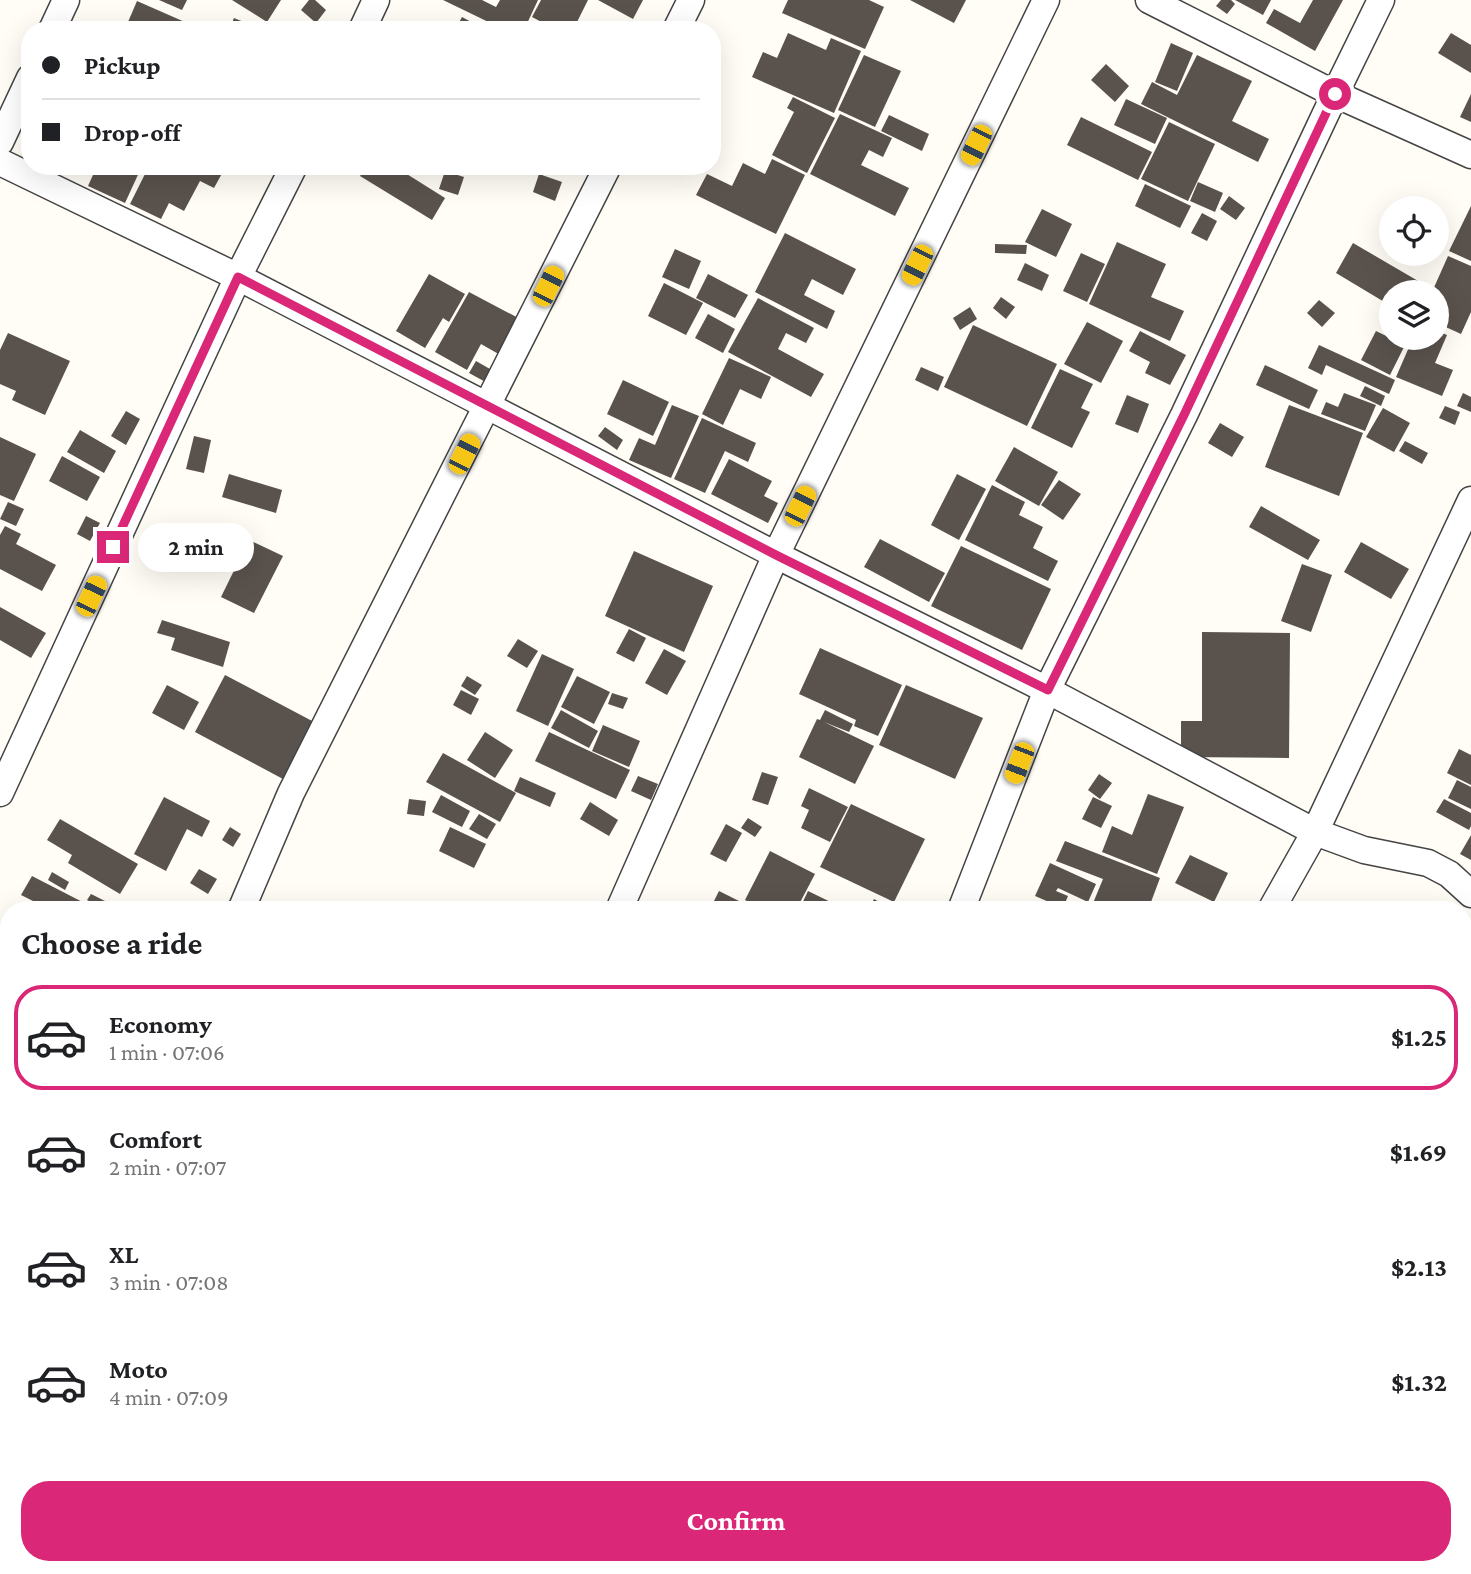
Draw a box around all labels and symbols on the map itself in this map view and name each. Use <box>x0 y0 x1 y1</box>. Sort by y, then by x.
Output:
route start <box>1319 78 1351 110</box>
car <box>958 122 995 168</box>
car <box>899 242 936 288</box>
car <box>530 263 567 309</box>
car <box>446 431 483 477</box>
car <box>782 483 819 529</box>
callout: 2 min <box>138 522 253 572</box>
route end <box>97 531 129 563</box>
car <box>73 573 110 619</box>
car <box>1002 740 1037 786</box>

